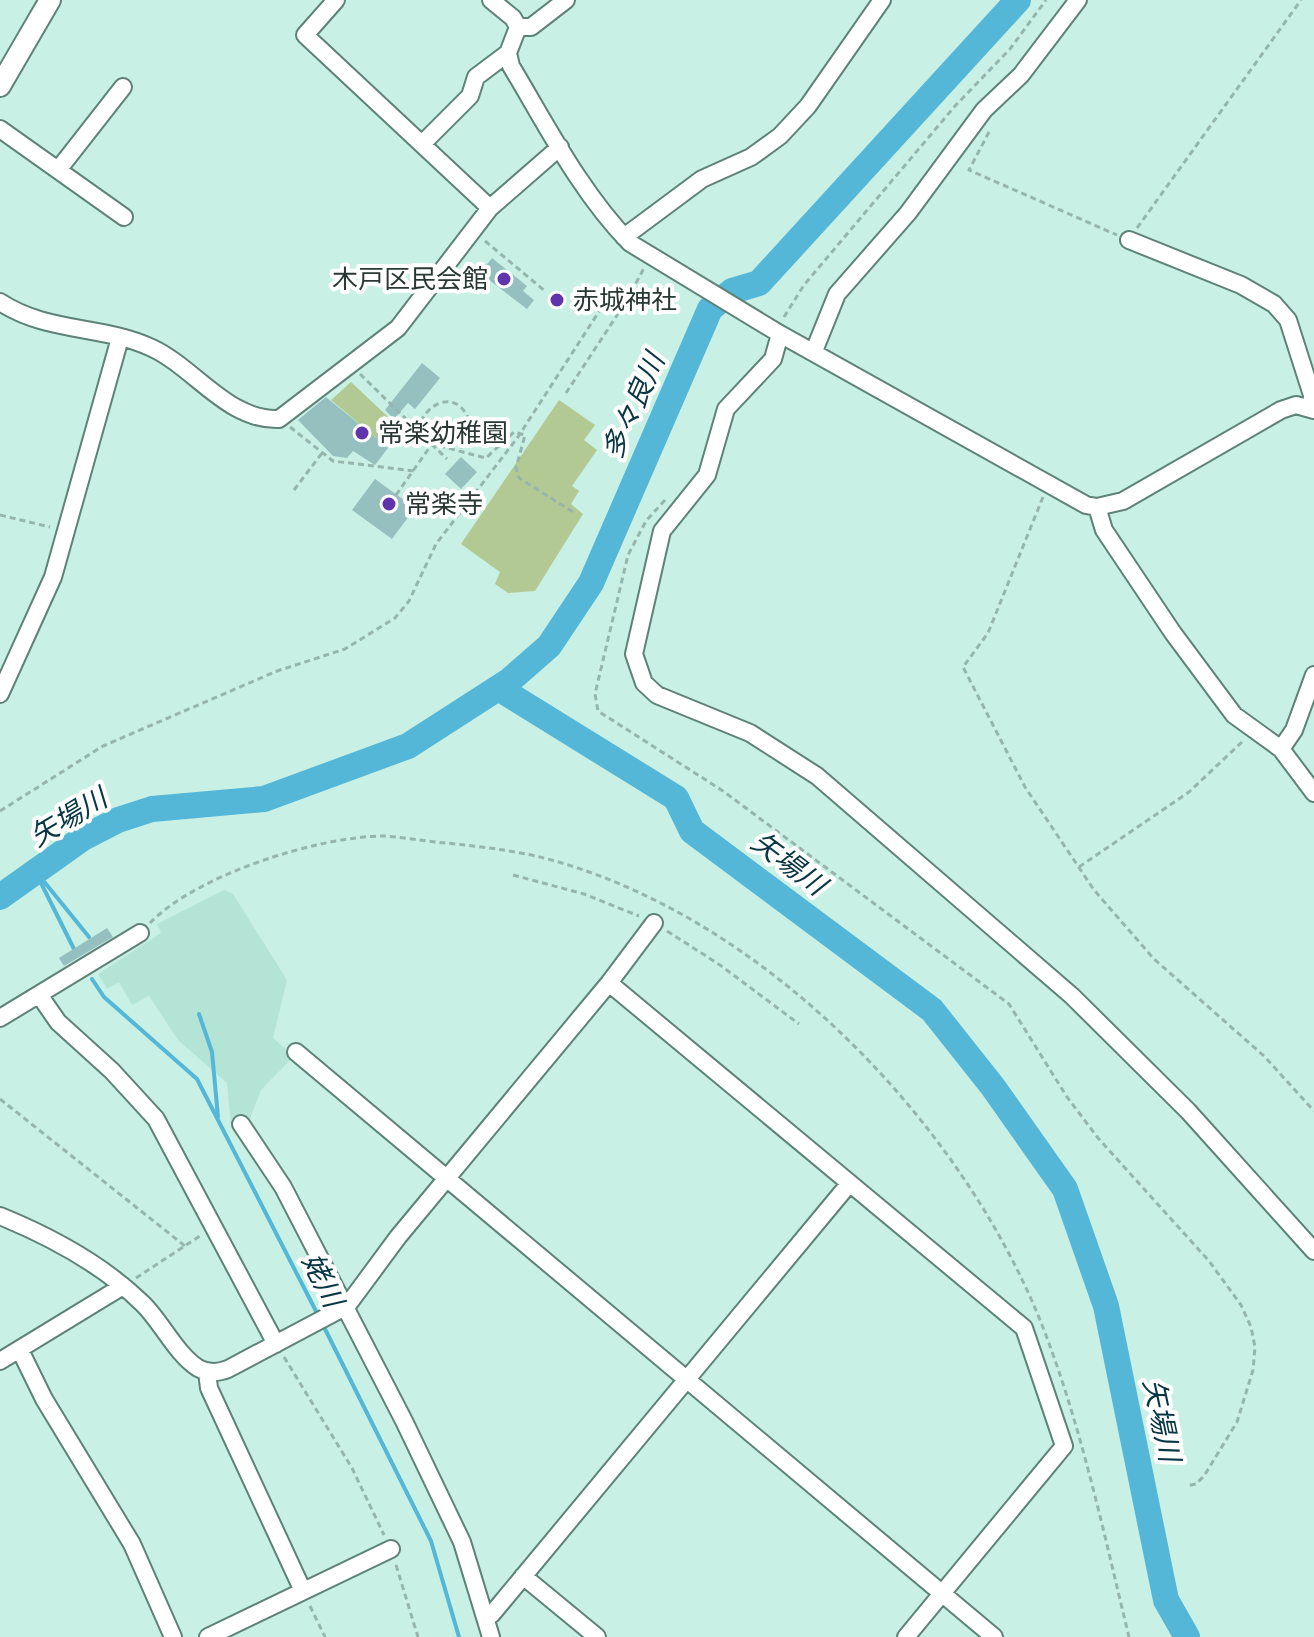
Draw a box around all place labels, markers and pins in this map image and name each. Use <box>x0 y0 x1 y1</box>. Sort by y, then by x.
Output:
place label: 木戸区民会館 <box>332 262 488 295</box>
marker: 木戸区民会館 <box>495 270 513 288</box>
place label: 赤城神社 <box>573 283 677 316</box>
marker: 赤城神社 <box>548 291 566 309</box>
place label: 常楽幼稚園 <box>378 416 508 449</box>
marker: 常楽幼稚園 <box>353 424 371 442</box>
place label: 常楽寺 <box>405 487 483 520</box>
marker: 常楽寺 <box>380 495 398 513</box>

